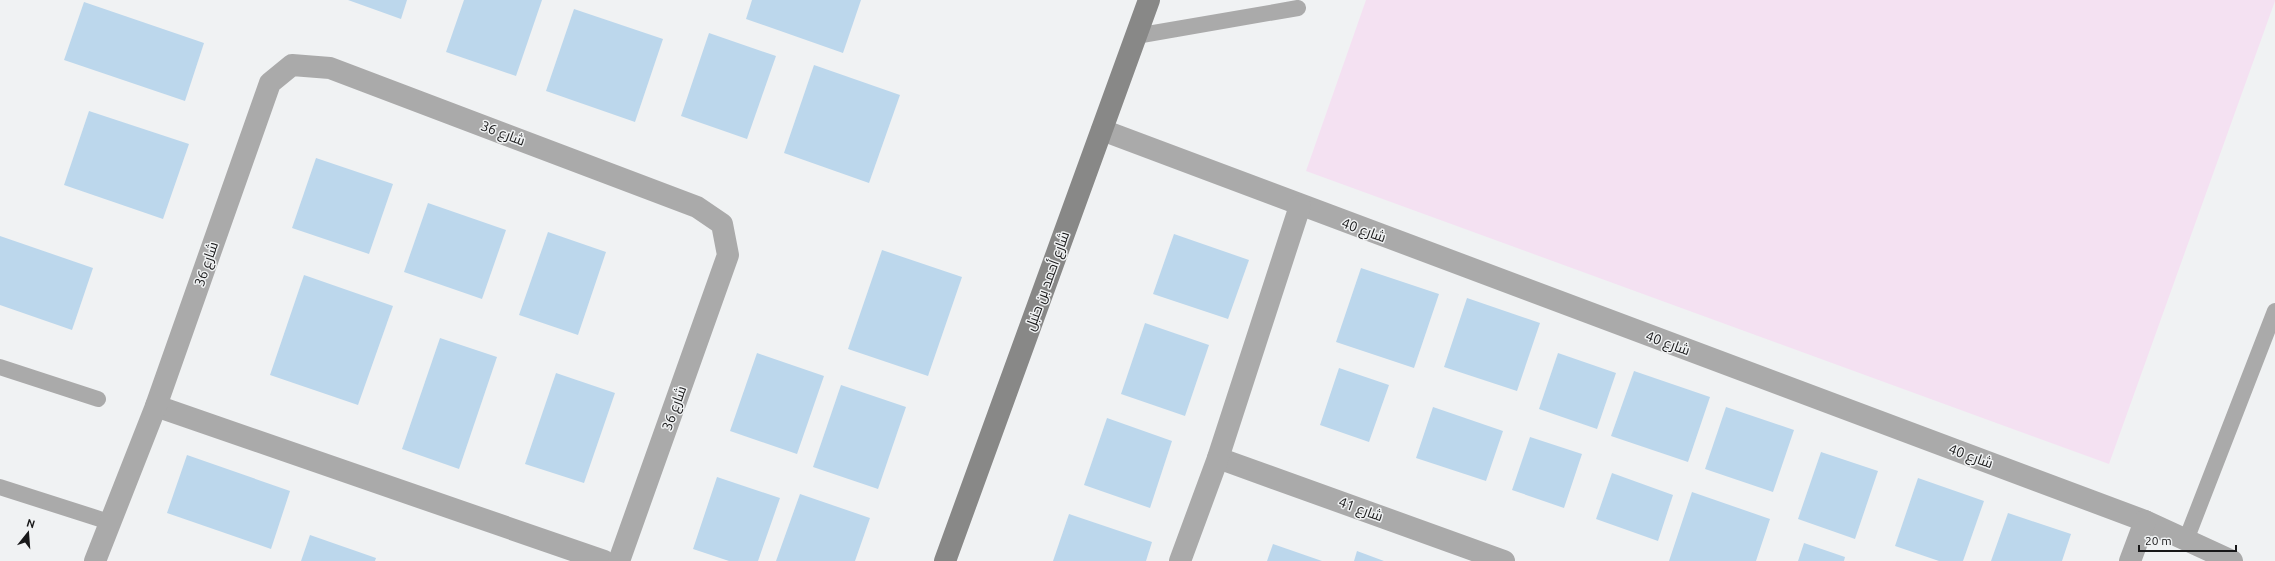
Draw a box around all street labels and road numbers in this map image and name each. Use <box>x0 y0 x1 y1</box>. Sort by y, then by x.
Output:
street label: شارع 36 <box>478 117 527 150</box>
street label: شارع 40 <box>1339 215 1388 246</box>
street label: شارع أحمد بن حنبل <box>1021 229 1073 333</box>
street label: شارع 36 <box>191 240 222 289</box>
street label: شارع 40 <box>1643 328 1692 359</box>
street label: شارع 36 <box>659 384 690 433</box>
street label: شارع 40 <box>1946 441 1995 472</box>
street label: شارع 41 <box>1336 494 1385 525</box>

